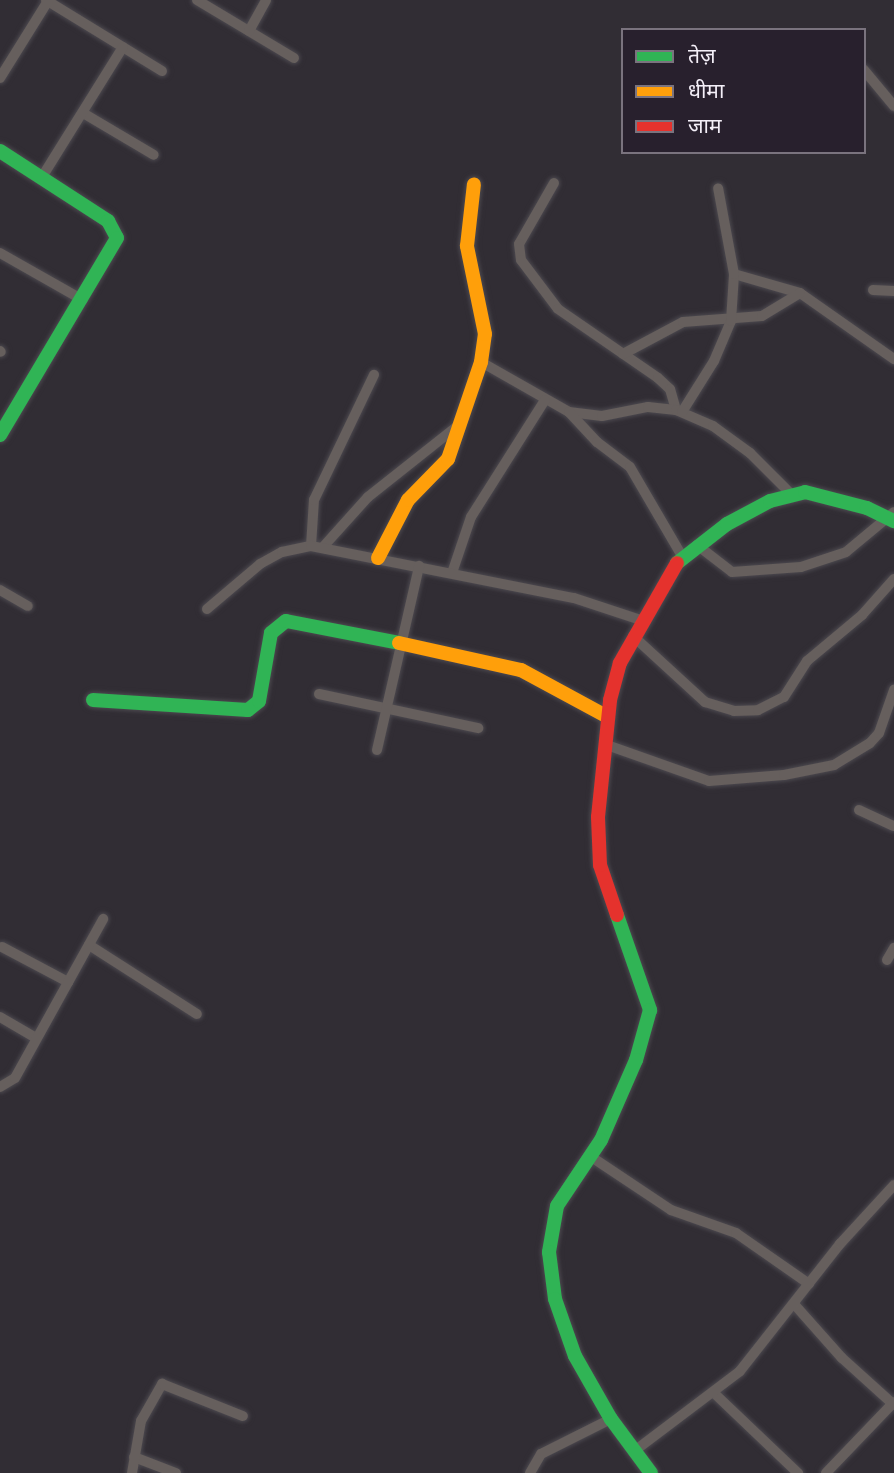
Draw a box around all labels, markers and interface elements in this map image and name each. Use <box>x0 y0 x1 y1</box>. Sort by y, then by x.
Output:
legend <box>621 28 866 154</box>
text: तेज़ <box>688 42 716 67</box>
text: धीमा <box>688 77 724 102</box>
text: जाम <box>688 112 722 137</box>

